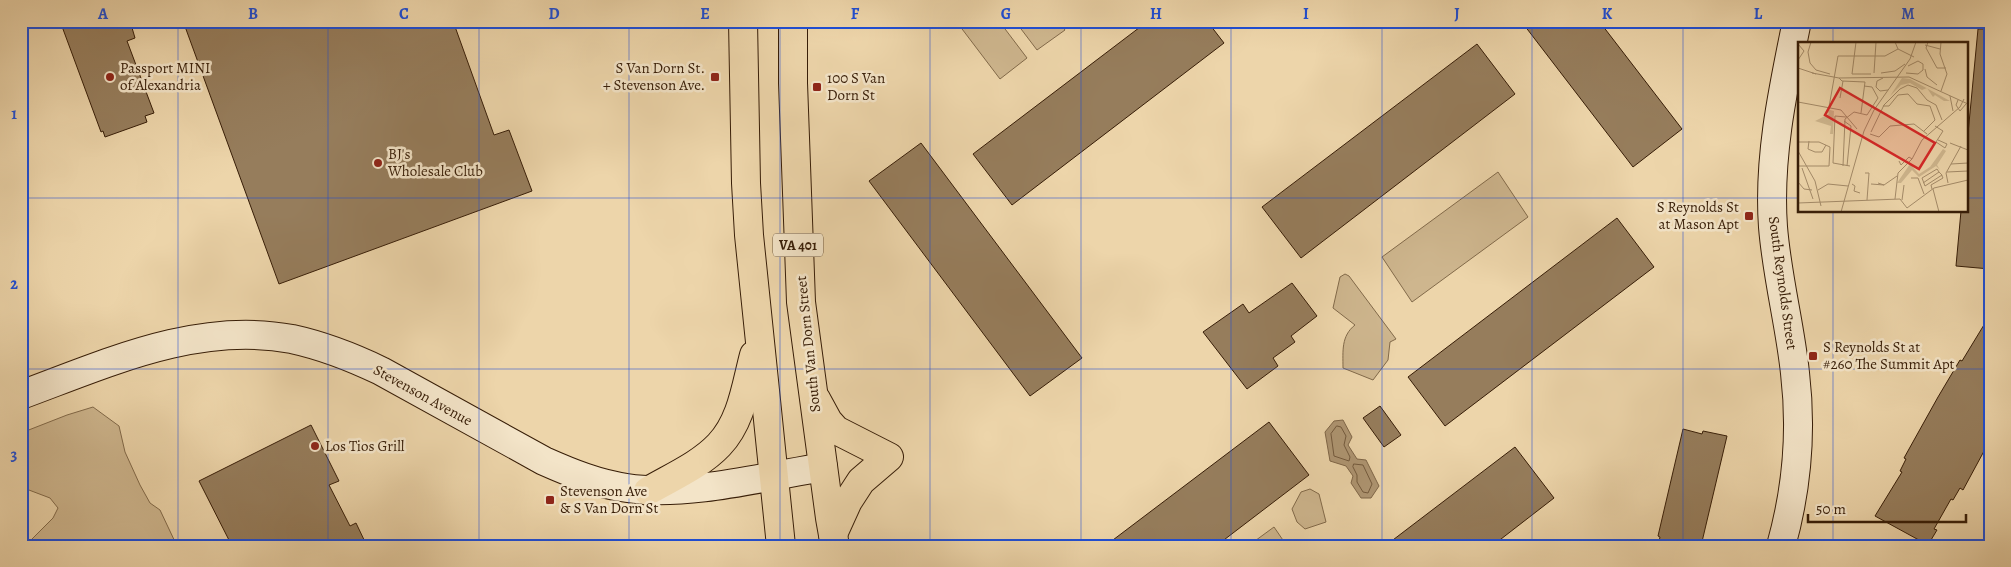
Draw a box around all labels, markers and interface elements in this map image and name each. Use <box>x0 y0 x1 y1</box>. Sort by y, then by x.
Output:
text: A <box>97 3 109 25</box>
text: B <box>248 3 258 25</box>
text: C <box>399 3 409 25</box>
text: D <box>548 3 560 25</box>
text: E <box>700 3 710 25</box>
text: F <box>851 3 860 25</box>
text: G <box>1001 3 1011 25</box>
text: H <box>1150 3 1162 25</box>
text: I <box>1303 3 1309 25</box>
text: J <box>1454 3 1460 25</box>
text: K <box>1602 3 1613 25</box>
text: L <box>1754 3 1763 25</box>
text: M <box>1901 3 1915 25</box>
inset map <box>1798 42 1968 212</box>
place label: Passport MINI of Alexandria <box>120 58 210 95</box>
place label: S Van Dorn St. + Stevenson Ave. <box>603 58 705 95</box>
place label: 100 S Van Dorn St <box>827 68 885 105</box>
marker: Passport MINI of Alexandria <box>104 71 116 83</box>
marker: S Van Dorn St. + Stevenson Ave. <box>709 71 721 83</box>
marker: 100 S Van Dorn St <box>811 81 823 93</box>
text: 1 <box>11 103 17 125</box>
place label: BJ's Wholesale Club <box>387 144 483 181</box>
marker: BJ's Wholesale Club <box>372 157 384 169</box>
place label: S Reynolds St at Mason Apt <box>1657 197 1739 234</box>
marker: S Reynolds St at Mason Apt <box>1743 210 1755 222</box>
street label: South Reynolds Street <box>1764 215 1802 351</box>
road number: VA 401 <box>773 234 823 256</box>
text: 2 <box>10 273 18 295</box>
street label: South Van Dorn Street <box>791 275 825 413</box>
place label: S Reynolds St at #260 The Summit Apt <box>1823 337 1955 374</box>
marker: S Reynolds St at #260 The Summit Apt <box>1807 350 1819 362</box>
street label: Stevenson Avenue <box>370 360 476 431</box>
place label: Los Tios Grill <box>325 436 405 456</box>
marker: Los Tios Grill <box>309 440 321 452</box>
text: 3 <box>11 444 18 466</box>
place label: Stevenson Ave & S Van Dorn St <box>560 481 658 518</box>
scale bar <box>1808 492 1966 524</box>
marker: Stevenson Ave & S Van Dorn St <box>544 494 556 506</box>
text: 50 m <box>1816 499 1846 519</box>

